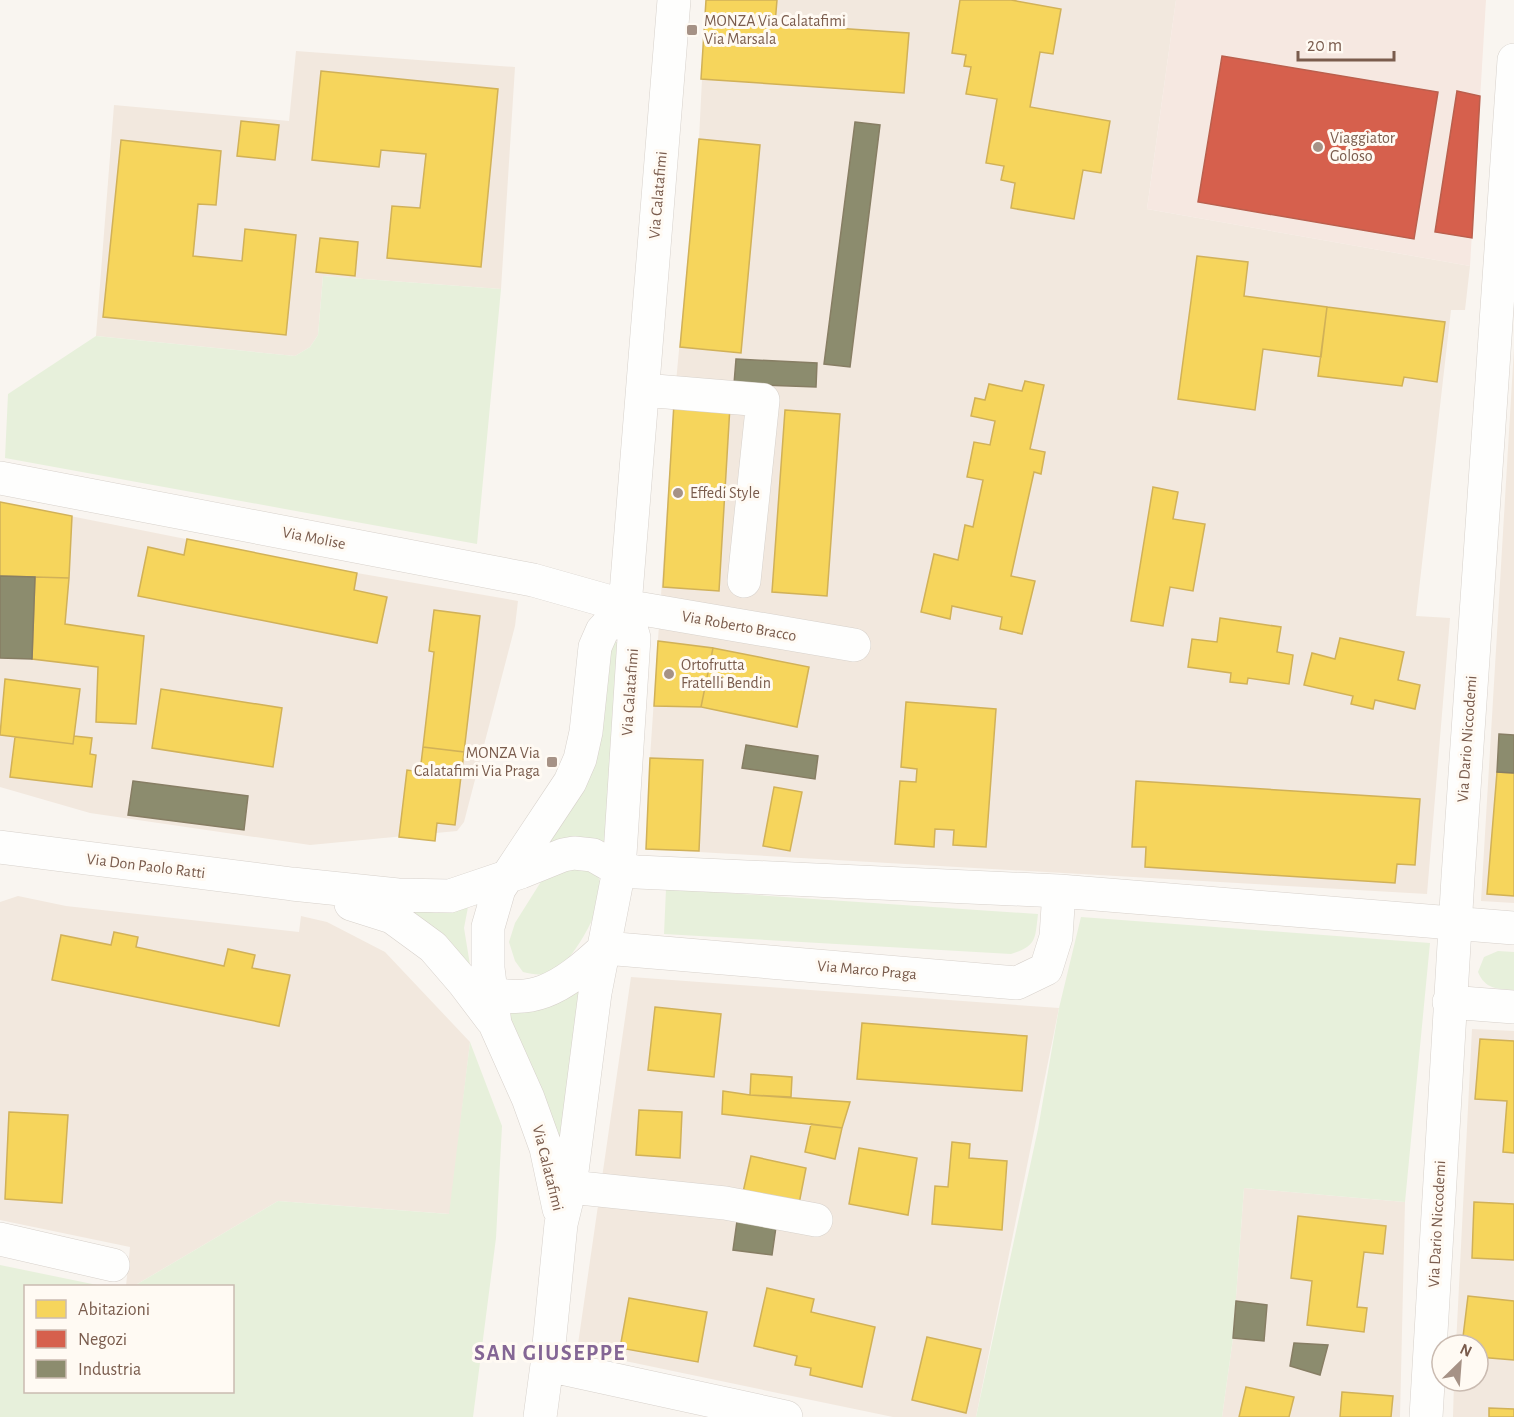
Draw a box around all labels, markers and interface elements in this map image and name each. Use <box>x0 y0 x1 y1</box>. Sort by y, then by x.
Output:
place label: MONZA Via Calatafimi Via Marsala <box>704 13 846 47</box>
marker: MONZA Via Calatafimi Via Marsala <box>685 23 699 37</box>
scale bar <box>1298 24 1394 62</box>
text: 20 m <box>1307 37 1342 55</box>
place label: Viaggiator Goloso <box>1330 130 1396 164</box>
marker: Viaggiator Goloso <box>1311 140 1325 154</box>
street label: Via Calatafimi <box>646 151 670 239</box>
place label: Effedi Style <box>690 485 760 502</box>
marker: Effedi Style <box>671 486 685 500</box>
street label: Via Molise <box>281 524 347 552</box>
street label: Via Roberto Bracco <box>680 608 798 644</box>
street label: Via Calatafimi <box>619 648 641 736</box>
place label: Ortofrutta Fratelli Bendin <box>681 657 771 691</box>
marker: Ortofrutta Fratelli Bendin <box>662 667 676 681</box>
street label: Via Dario Niccodemi <box>1455 675 1479 803</box>
place label: MONZA Via Calatafimi Via Praga <box>414 745 540 779</box>
marker: MONZA Via Calatafimi Via Praga <box>545 755 559 769</box>
street label: Via Don Paolo Ratti <box>86 851 206 881</box>
street label: Via Marco Praga <box>817 958 917 982</box>
street label: Via Calatafimi <box>530 1123 566 1213</box>
street label: Via Dario Niccodemi <box>1426 1160 1448 1288</box>
legend <box>24 1285 234 1393</box>
text: Abitazioni <box>78 1301 150 1319</box>
text: Negozi <box>78 1331 127 1349</box>
north arrow <box>1430 1333 1490 1393</box>
text: N <box>1457 1341 1474 1360</box>
district label: SAN GIUSEPPE <box>474 1342 626 1364</box>
text: Industria <box>78 1361 141 1379</box>

